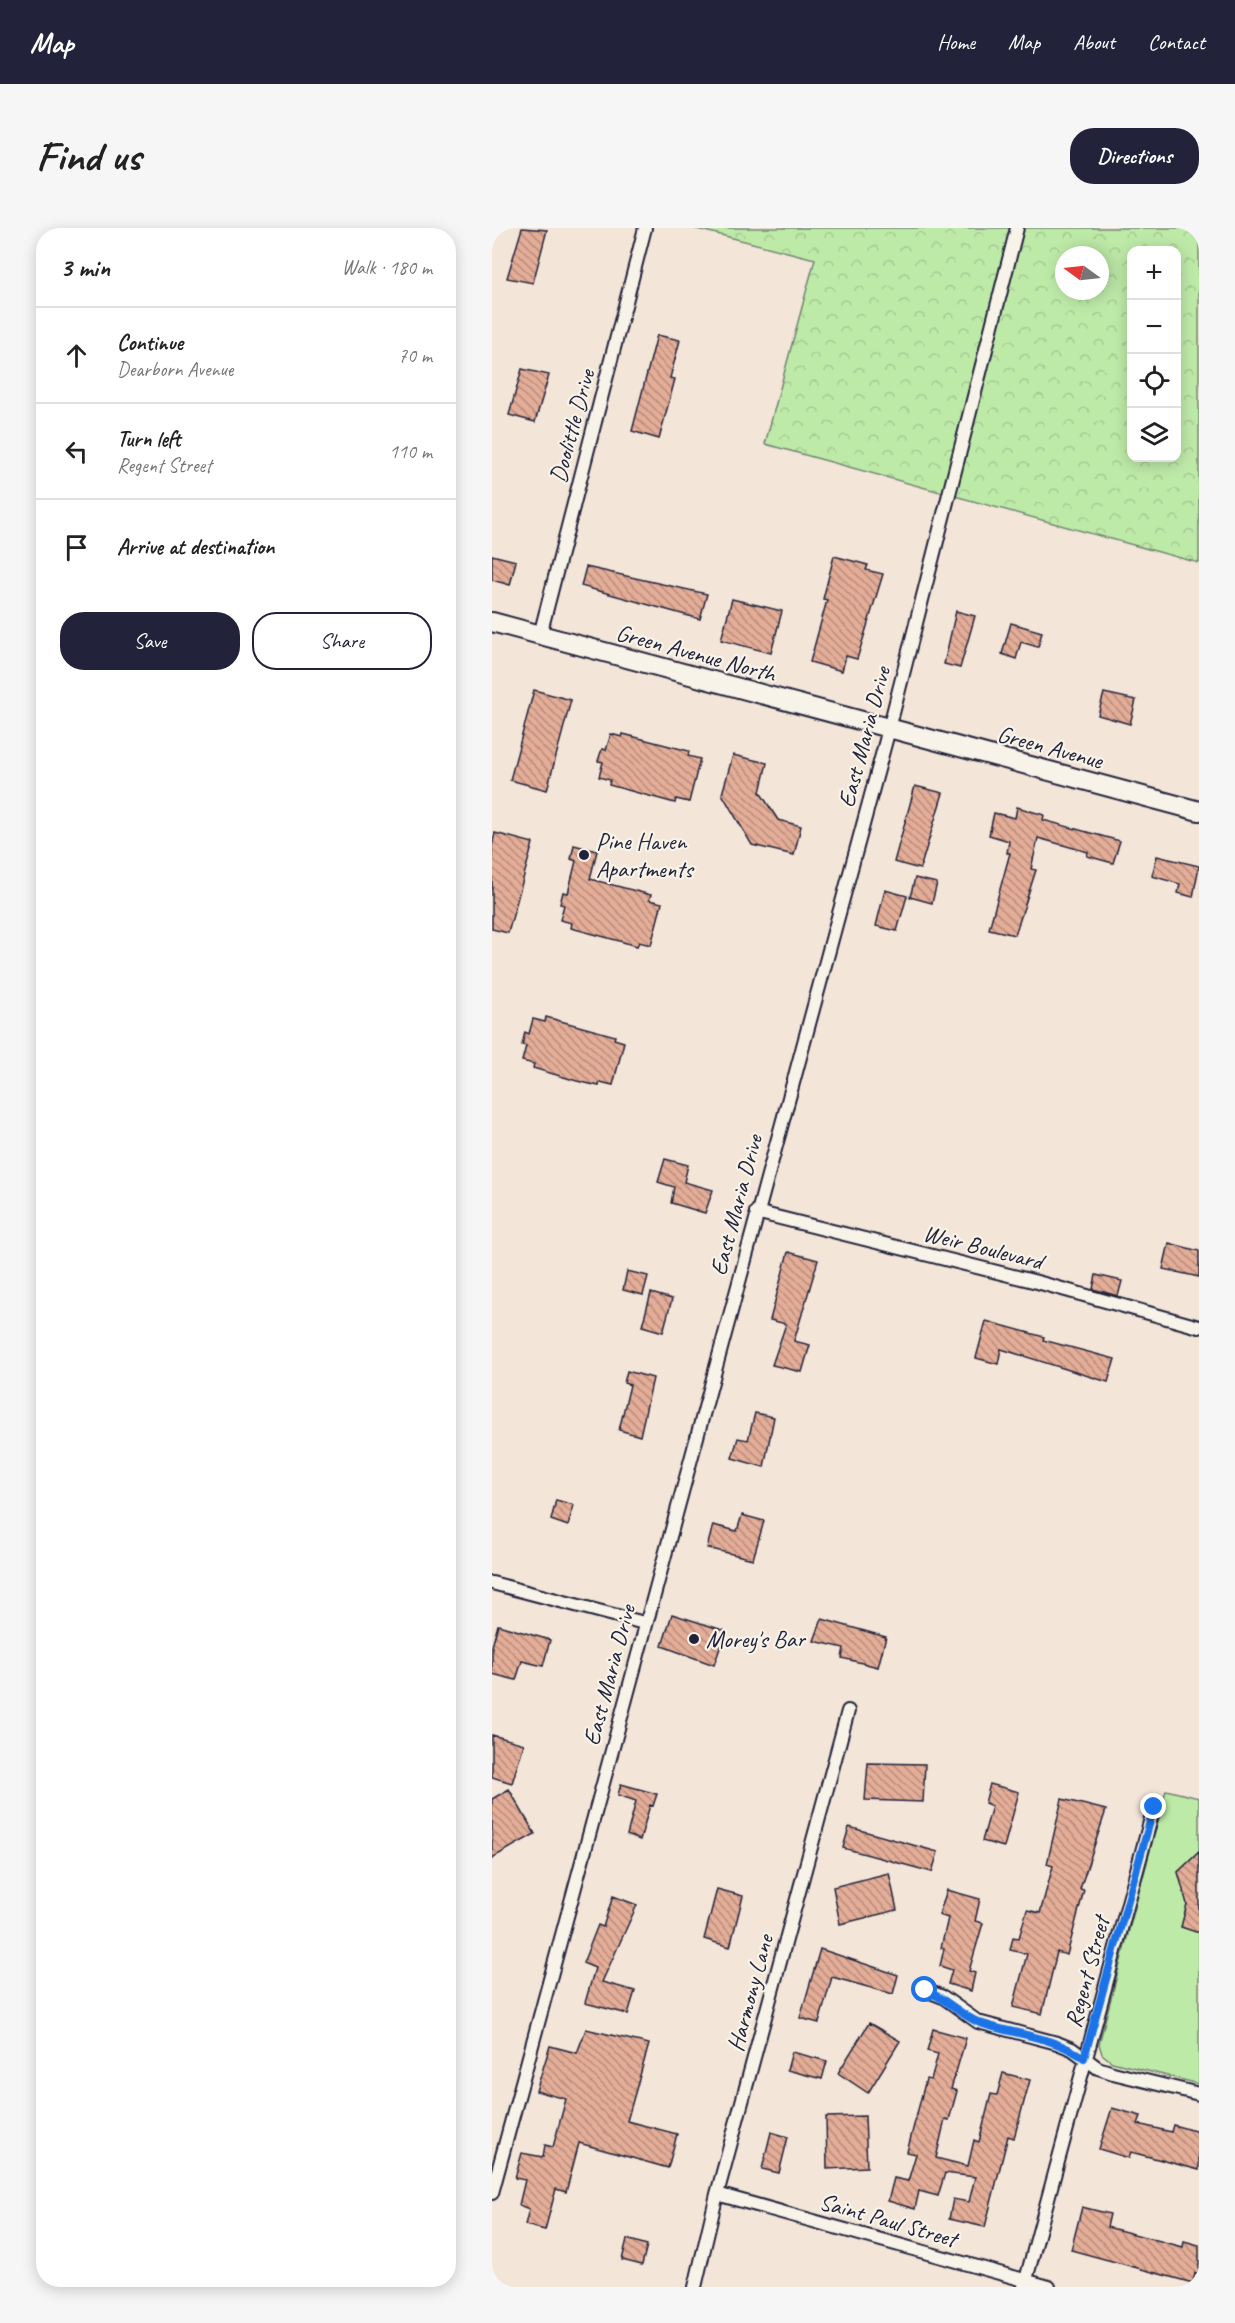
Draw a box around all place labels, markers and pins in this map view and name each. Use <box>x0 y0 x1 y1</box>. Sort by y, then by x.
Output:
place label: Pine Haven Apartments <box>596 826 695 884</box>
marker: Pine Haven Apartments <box>577 848 591 862</box>
place label: Morey's Bar <box>706 1624 807 1654</box>
marker: Morey's Bar <box>687 1632 701 1646</box>

